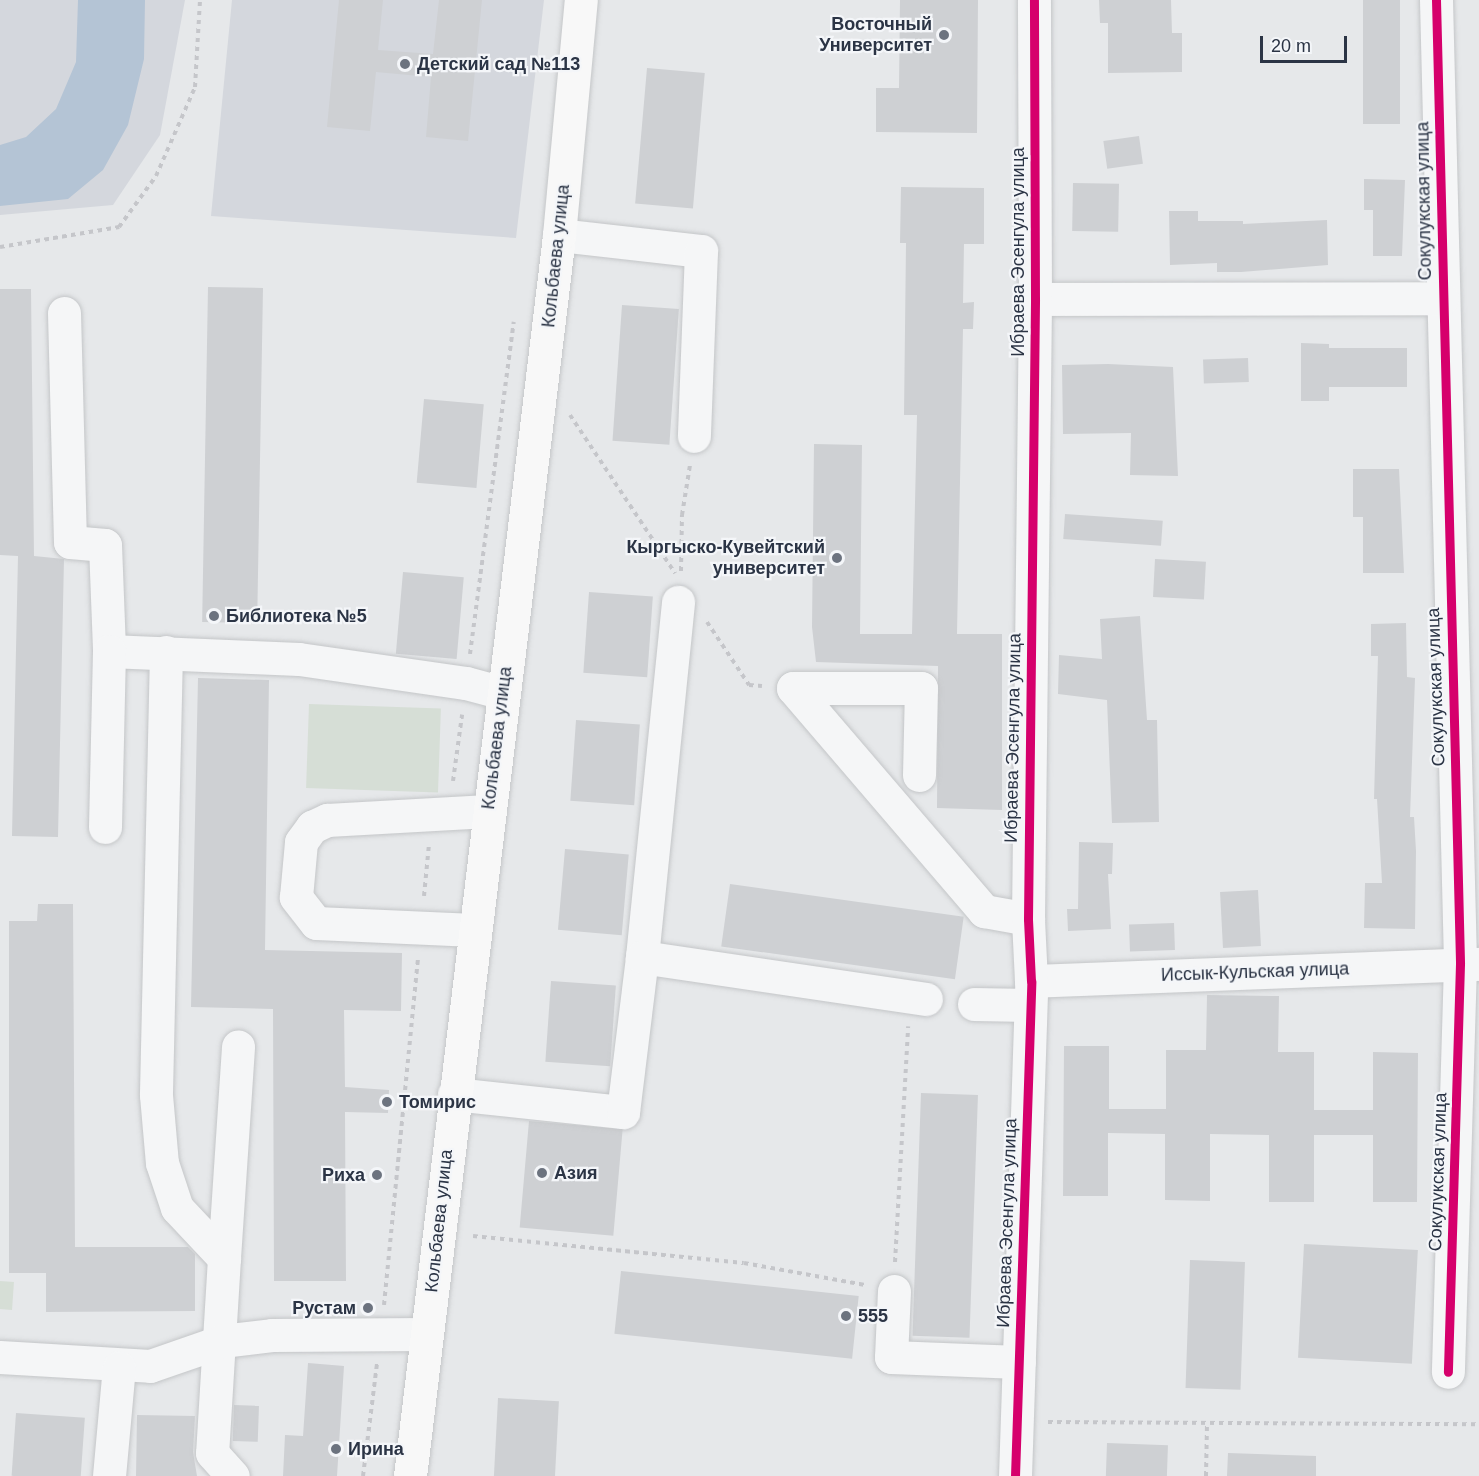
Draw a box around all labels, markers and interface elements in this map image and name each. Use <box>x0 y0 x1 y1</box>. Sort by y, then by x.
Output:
place label: Восточный Университет <box>819 14 932 57</box>
scale bar <box>1263 24 1350 62</box>
marker: Восточный Университет <box>937 28 951 42</box>
text: 20 m <box>1271 36 1311 56</box>
place label: Детский сад №113 <box>417 53 580 75</box>
marker: Детский сад №113 <box>398 57 412 71</box>
street label: Сокулукская улица <box>1412 121 1436 281</box>
street label: Ибраева Эсенгула улица <box>1007 147 1029 357</box>
street label: Кольбаева улица <box>538 183 574 329</box>
place label: Кыргыско-Кувейтский университет <box>626 537 825 580</box>
marker: Кыргыско-Кувейтский университет <box>830 551 844 565</box>
place label: Библиотека №5 <box>226 605 367 627</box>
street label: Сокулукская улица <box>1422 607 1450 767</box>
marker: Библиотека №5 <box>207 609 221 623</box>
street label: Ибраева Эсенгула улица <box>1000 633 1026 843</box>
street label: Кольбаева улица <box>478 665 516 811</box>
street label: Иссык-Кульская улица <box>1161 958 1349 986</box>
place label: Томирис <box>399 1091 476 1113</box>
street label: Сокулукская улица <box>1424 1092 1452 1252</box>
marker: Томирис <box>380 1095 394 1109</box>
street label: Ибраева Эсенгула улица <box>993 1118 1021 1328</box>
street label: Кольбаева улица <box>421 1148 457 1294</box>
place label: Азия <box>554 1162 598 1184</box>
place label: Риха <box>322 1164 365 1186</box>
marker: Азия <box>535 1166 549 1180</box>
marker: Риха <box>370 1168 384 1182</box>
place label: Рустам <box>292 1297 356 1319</box>
marker: Рустам <box>361 1301 375 1315</box>
place label: 555 <box>858 1305 888 1327</box>
marker: 555 <box>839 1309 853 1323</box>
place label: Ирина <box>348 1438 404 1460</box>
marker: Ирина <box>329 1442 343 1456</box>

